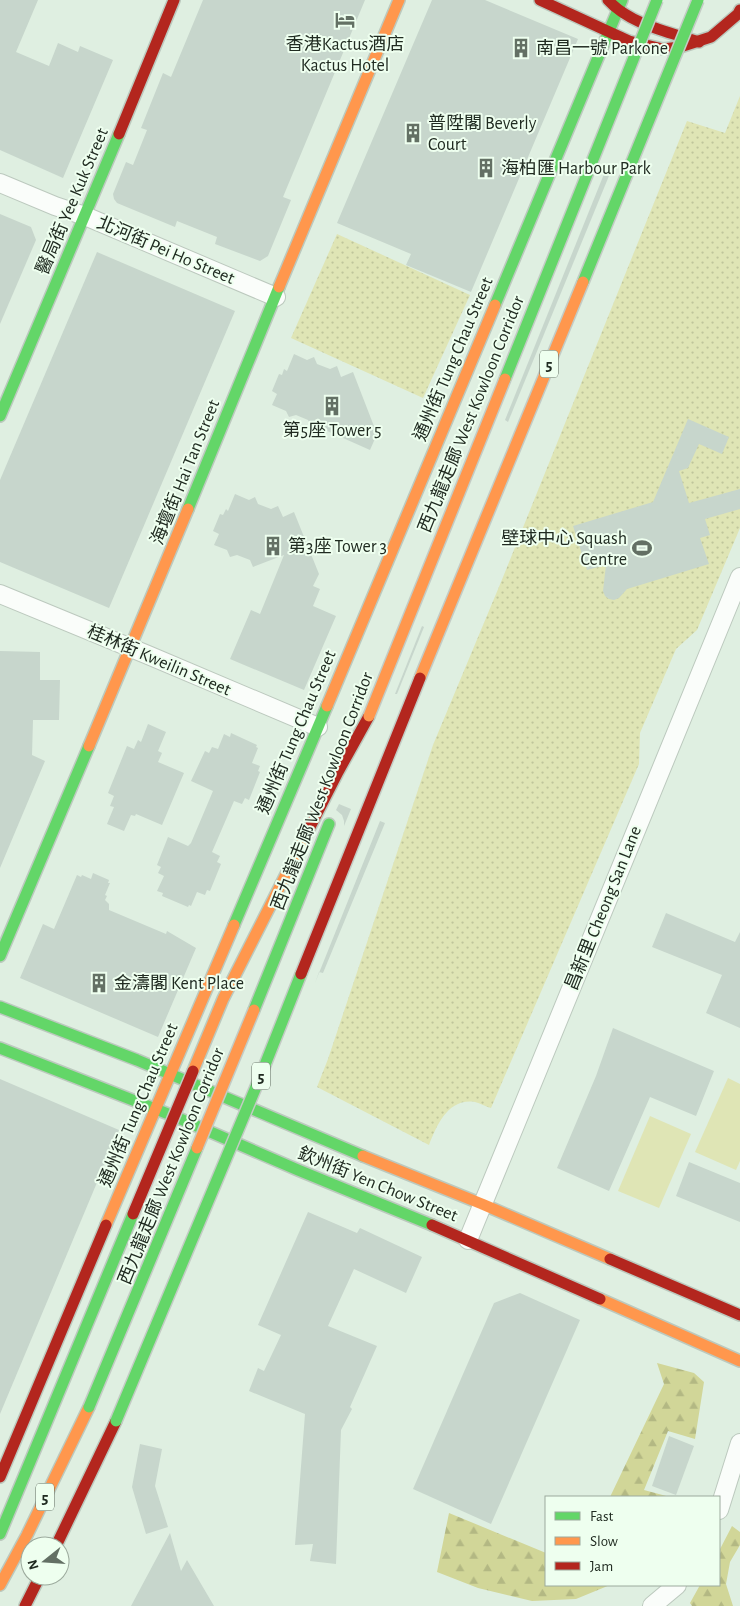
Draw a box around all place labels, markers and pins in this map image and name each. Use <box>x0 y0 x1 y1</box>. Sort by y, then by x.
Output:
hotel icon: 香港Kactus酒店 Kactus Hotel <box>334 9 356 31</box>
place label: 香港Kactus酒店 Kactus Hotel <box>286 34 404 75</box>
building icon: 南昌一號 Parkone <box>510 37 532 59</box>
place label: 南昌一號 Parkone <box>536 38 668 58</box>
place label: 普陞閣 Beverly Court <box>428 113 537 154</box>
building icon: 普陞閣 Beverly Court <box>402 122 424 144</box>
building icon: 海柏匯 Harbour Park <box>475 157 497 179</box>
place label: 海柏匯 Harbour Park <box>501 158 652 178</box>
building icon: 第5座 Tower 5 <box>321 395 343 417</box>
place label: 第5座 Tower 5 <box>282 420 382 440</box>
place label: 壁球中心 Squash Centre <box>501 528 627 569</box>
building icon: 第3座 Tower 3 <box>262 535 284 557</box>
place label: 第3座 Tower 3 <box>288 536 387 556</box>
sports icon: 壁球中心 Squash Centre <box>631 537 653 559</box>
building icon: 金濤閣 Kent Place <box>88 972 110 994</box>
place label: 金濤閣 Kent Place <box>114 973 244 993</box>

